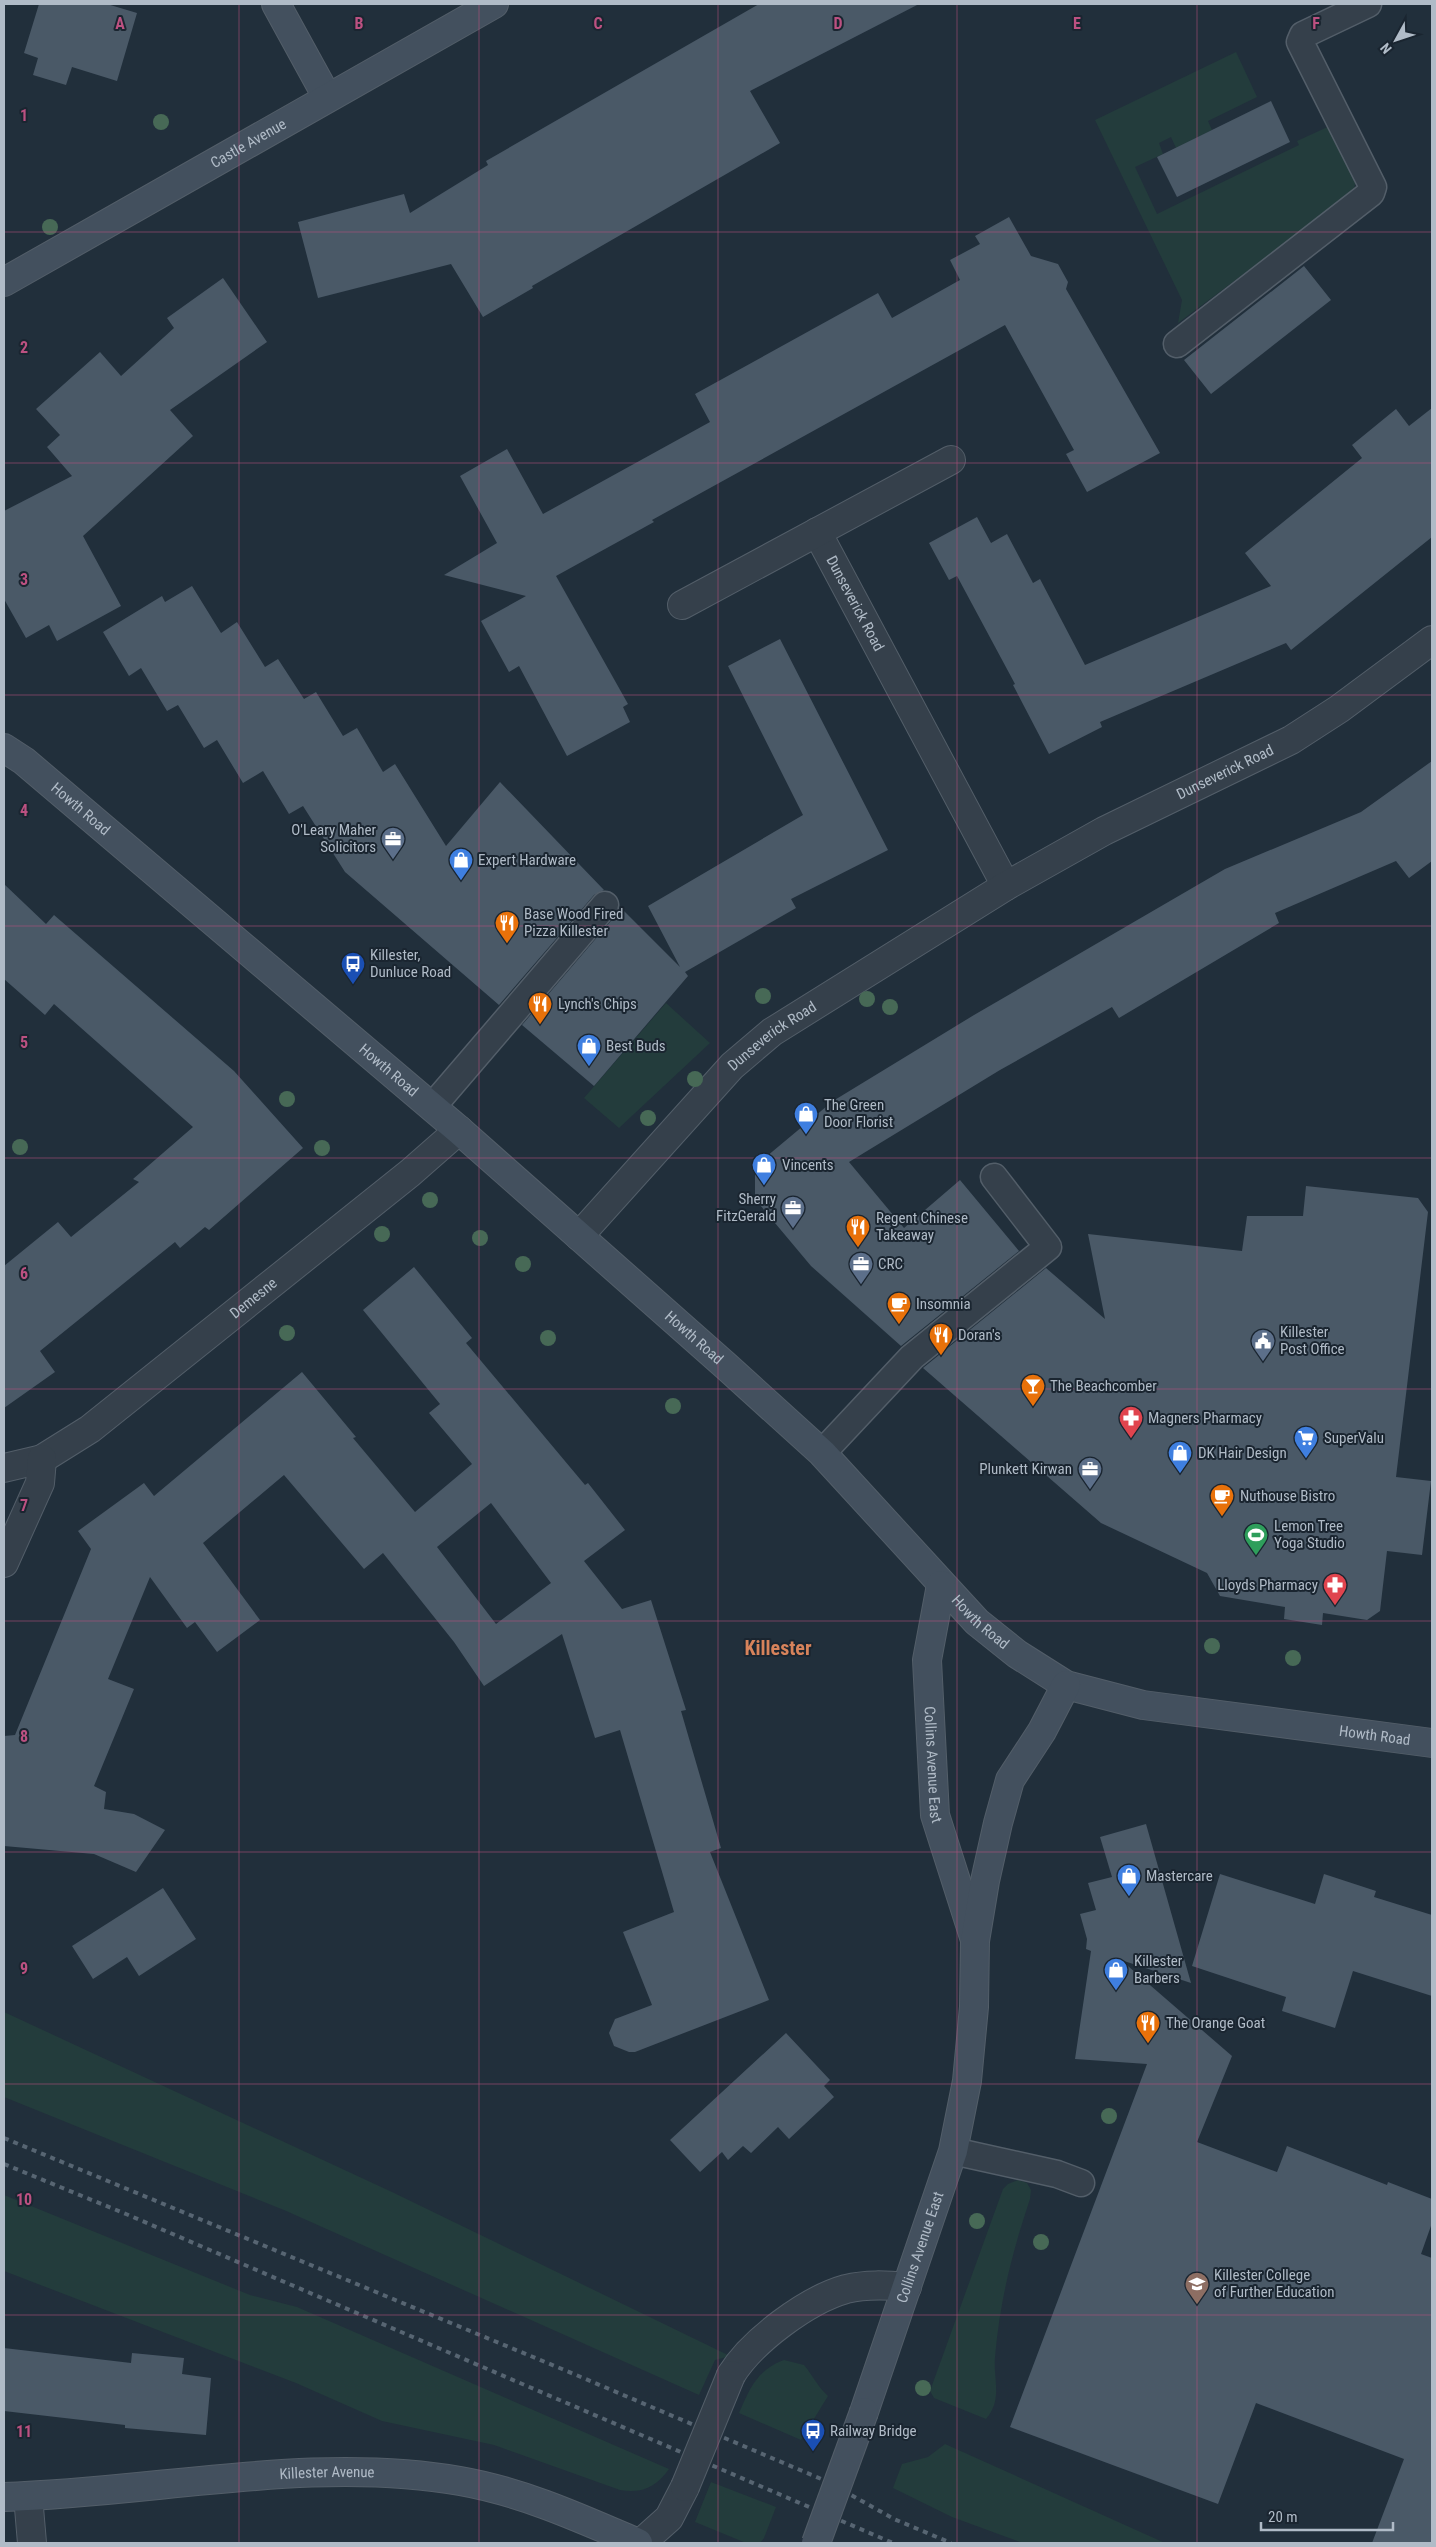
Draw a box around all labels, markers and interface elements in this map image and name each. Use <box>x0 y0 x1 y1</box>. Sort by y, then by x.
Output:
text: A <box>115 14 125 33</box>
text: B <box>355 14 364 33</box>
text: C <box>593 14 603 33</box>
text: D <box>833 14 843 33</box>
text: E <box>1073 14 1081 33</box>
text: F <box>1312 14 1320 33</box>
north arrow <box>1371 15 1421 65</box>
text: N <box>1377 40 1395 57</box>
text: 1 <box>20 106 28 125</box>
street label: Castle Avenue <box>207 115 289 172</box>
text: 2 <box>20 338 28 357</box>
street label: Dunseverick Road <box>822 553 888 654</box>
text: 3 <box>20 570 28 589</box>
street label: Dunseverick Road <box>1174 741 1276 803</box>
street label: Howth Road <box>47 779 114 839</box>
text: 4 <box>20 801 28 820</box>
place label: O'Leary Maher Solicitors <box>291 821 376 856</box>
office icon: O'Leary Maher Solicitors <box>380 826 406 860</box>
shop icon: Expert Hardware <box>448 847 474 881</box>
place label: Expert Hardware <box>478 851 576 869</box>
place label: Base Wood Fired Pizza Killester <box>524 905 623 940</box>
restaurant icon: Base Wood Fired Pizza Killester <box>494 910 520 944</box>
place label: Killester, Dunluce Road <box>370 946 451 981</box>
bus stop icon: Killester, Dunluce Road <box>340 951 366 985</box>
restaurant icon: Lynch's Chips <box>527 991 553 1025</box>
place label: Lynch's Chips <box>558 995 637 1013</box>
street label: Dunseverick Road <box>724 998 820 1074</box>
text: 5 <box>20 1033 28 1052</box>
shop icon: Best Buds <box>576 1033 602 1067</box>
place label: Best Buds <box>606 1037 666 1055</box>
street label: Howth Road <box>355 1040 422 1100</box>
place label: The Green Door Florist <box>824 1096 893 1131</box>
shop icon: The Green Door Florist <box>793 1101 819 1135</box>
shop icon: Vincents <box>751 1152 777 1186</box>
place label: Vincents <box>782 1156 834 1174</box>
place label: Sherry FitzGerald <box>716 1190 776 1225</box>
office icon: Sherry FitzGerald <box>780 1195 806 1229</box>
place label: Regent Chinese Takeaway <box>876 1209 968 1244</box>
restaurant icon: Regent Chinese Takeaway <box>845 1214 871 1248</box>
office icon: CRC <box>848 1251 874 1285</box>
place label: CRC <box>878 1255 903 1273</box>
text: 6 <box>20 1264 28 1283</box>
street label: Demesne <box>226 1274 281 1322</box>
cafe icon: Insomnia <box>886 1291 912 1325</box>
place label: Insomnia <box>916 1295 971 1313</box>
street label: Howth Road <box>661 1307 727 1368</box>
restaurant icon: Doran's <box>928 1322 954 1356</box>
place label: Killester Post Office <box>1280 1323 1345 1358</box>
place label: Doran's <box>958 1326 1001 1344</box>
public building icon: Killester Post Office <box>1250 1328 1276 1362</box>
bar icon: The Beachcomber <box>1020 1373 1046 1407</box>
place label: The Beachcomber <box>1050 1377 1157 1395</box>
pharmacy icon: Magners Pharmacy <box>1118 1405 1144 1439</box>
place label: Magners Pharmacy <box>1148 1409 1262 1427</box>
supermarket icon: SuperValu <box>1293 1425 1319 1459</box>
place label: SuperValu <box>1324 1429 1384 1447</box>
shop icon: DK Hair Design <box>1167 1440 1193 1474</box>
place label: DK Hair Design <box>1198 1444 1287 1462</box>
office icon: Plunkett Kirwan <box>1077 1456 1103 1490</box>
place label: Plunkett Kirwan <box>979 1460 1072 1478</box>
cafe icon: Nuthouse Bistro <box>1209 1483 1235 1517</box>
place label: Nuthouse Bistro <box>1240 1487 1335 1505</box>
text: 7 <box>20 1496 28 1515</box>
place label: Lemon Tree Yoga Studio <box>1274 1517 1345 1552</box>
sports icon: Lemon Tree Yoga Studio <box>1243 1522 1269 1556</box>
pharmacy icon: Lloyds Pharmacy <box>1322 1572 1348 1606</box>
place label: Lloyds Pharmacy <box>1217 1576 1318 1594</box>
street label: Howth Road <box>948 1591 1013 1653</box>
district label: Killester <box>744 1636 812 1660</box>
street label: Collins Avenue East <box>920 1706 946 1825</box>
street label: Howth Road <box>1338 1722 1412 1749</box>
text: 8 <box>20 1727 28 1746</box>
shop icon: Mastercare <box>1116 1863 1142 1897</box>
place label: Mastercare <box>1146 1867 1213 1885</box>
place label: Killester Barbers <box>1134 1952 1183 1987</box>
shop icon: Killester Barbers <box>1103 1957 1129 1991</box>
text: 9 <box>20 1959 28 1978</box>
restaurant icon: The Orange Goat <box>1135 2010 1161 2044</box>
place label: The Orange Goat <box>1166 2014 1265 2032</box>
street label: Collins Avenue East <box>893 2189 947 2305</box>
text: 10 <box>16 2190 32 2209</box>
place label: Killester College of Further Education <box>1214 2266 1334 2301</box>
school or university icon: Killester College of Further Education <box>1184 2271 1210 2305</box>
bus stop icon: Railway Bridge <box>800 2418 826 2452</box>
text: 11 <box>16 2422 32 2441</box>
place label: Railway Bridge <box>830 2422 917 2440</box>
street label: Killester Avenue <box>279 2463 375 2483</box>
scale bar <box>1261 2500 1394 2532</box>
text: 20 m <box>1268 2508 1298 2526</box>

